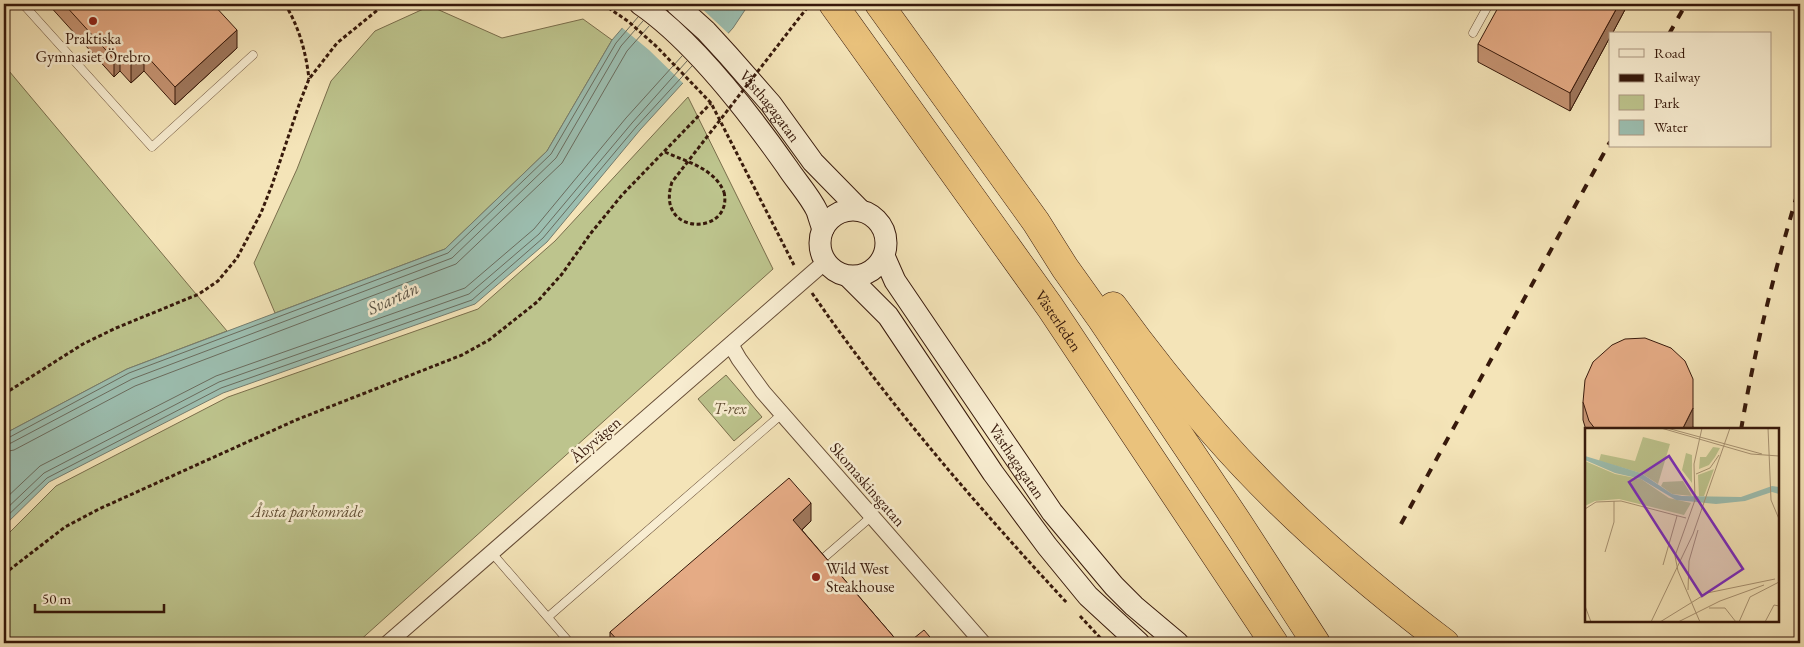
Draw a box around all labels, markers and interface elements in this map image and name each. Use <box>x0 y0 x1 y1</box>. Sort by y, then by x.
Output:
marker: Praktiska Gymnasiet Örebro <box>87 15 99 27</box>
place label: Praktiska Gymnasiet Örebro <box>36 28 150 67</box>
legend <box>1609 32 1772 148</box>
text: Road <box>1654 43 1686 62</box>
street label: Västhagagatan <box>735 65 805 147</box>
text: Railway <box>1654 67 1701 86</box>
text: Park <box>1654 93 1681 112</box>
text: Water <box>1654 117 1688 136</box>
water label: Svartån <box>362 276 422 320</box>
street label: Västerleden <box>1030 286 1087 356</box>
park label: T-rex <box>714 398 747 419</box>
street label: Åbyvägen <box>565 411 626 468</box>
street label: Västhagagatan <box>984 419 1050 504</box>
inset map <box>1585 428 1779 622</box>
street label: Skomaskinsgatan <box>825 438 910 531</box>
park label: Ånsta parkområde <box>250 501 364 522</box>
place label: Wild West Steakhouse <box>826 558 895 597</box>
marker: Wild West Steakhouse <box>810 571 822 583</box>
scale bar <box>35 582 164 614</box>
text: 50 m <box>42 589 71 608</box>

